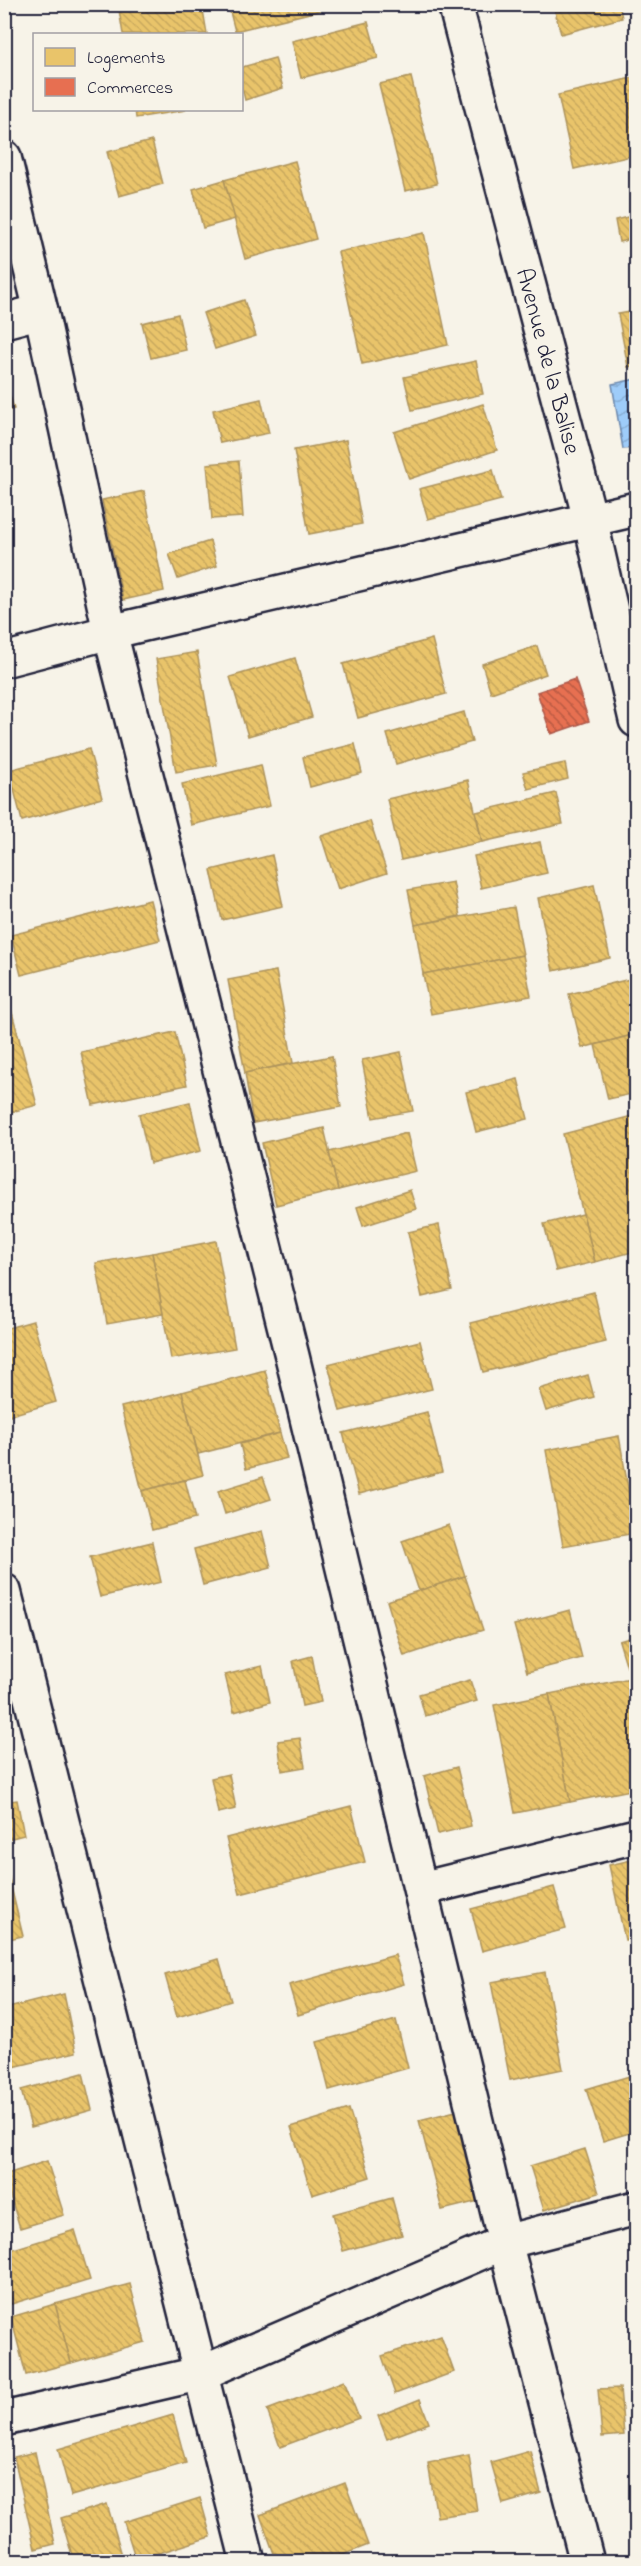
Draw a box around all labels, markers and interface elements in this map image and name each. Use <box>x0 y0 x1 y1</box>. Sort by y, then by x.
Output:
legend <box>33 33 243 111</box>
text: Logements <box>87 46 165 73</box>
text: Commerces <box>87 76 173 102</box>
street label: Avenue de la Balise <box>505 265 588 459</box>

